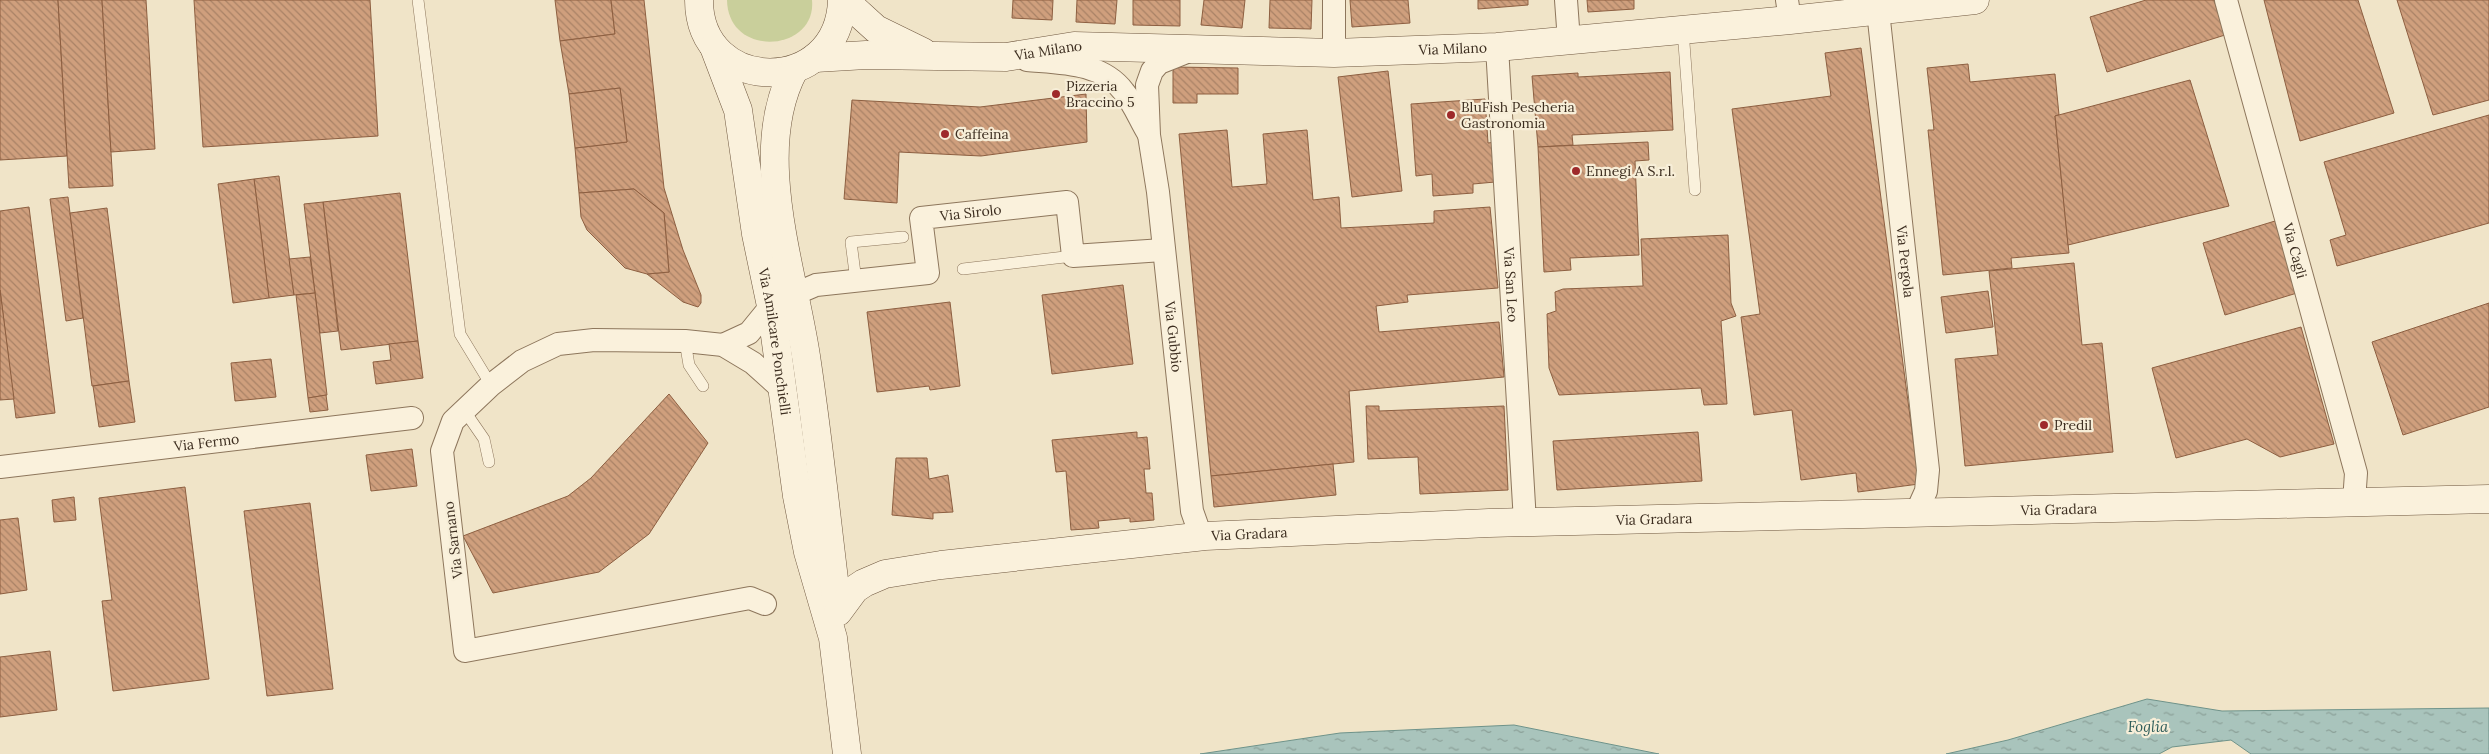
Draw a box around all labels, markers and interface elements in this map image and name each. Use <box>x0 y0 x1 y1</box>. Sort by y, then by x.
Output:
street label: Via Milano <box>1012 37 1082 65</box>
street label: Via Milano <box>1417 38 1487 59</box>
place label: Pizzeria Braccino 5 <box>1066 77 1135 111</box>
marker: Pizzeria Braccino 5 <box>1050 88 1062 100</box>
place label: BluFish Pescheria Gastronomia <box>1461 98 1575 132</box>
marker: BluFish Pescheria Gastronomia <box>1445 109 1457 121</box>
place label: Caffeina <box>955 125 1009 143</box>
marker: Caffeina <box>939 128 951 140</box>
place label: Ennegi A S.r.l. <box>1586 162 1675 180</box>
marker: Ennegi A S.r.l. <box>1570 165 1582 177</box>
street label: Via Sirolo <box>938 200 1002 225</box>
street label: Via Cagli <box>2278 220 2311 280</box>
street label: Via Pergola <box>1892 223 1918 299</box>
street label: Via San Leo <box>1500 246 1522 323</box>
street label: Via Amilcare Ponchielli <box>754 265 795 416</box>
street label: Via Gubbio <box>1161 299 1186 373</box>
place label: Predil <box>2054 416 2092 434</box>
marker: Predil <box>2038 419 2050 431</box>
street label: Via Fermo <box>172 430 240 455</box>
street label: Via Gradara <box>2020 499 2097 519</box>
street label: Via Sarnano <box>439 500 467 581</box>
street label: Via Gradara <box>1615 509 1693 529</box>
street label: Via Gradara <box>1210 523 1288 545</box>
water label: Foglia <box>2128 717 2169 736</box>

